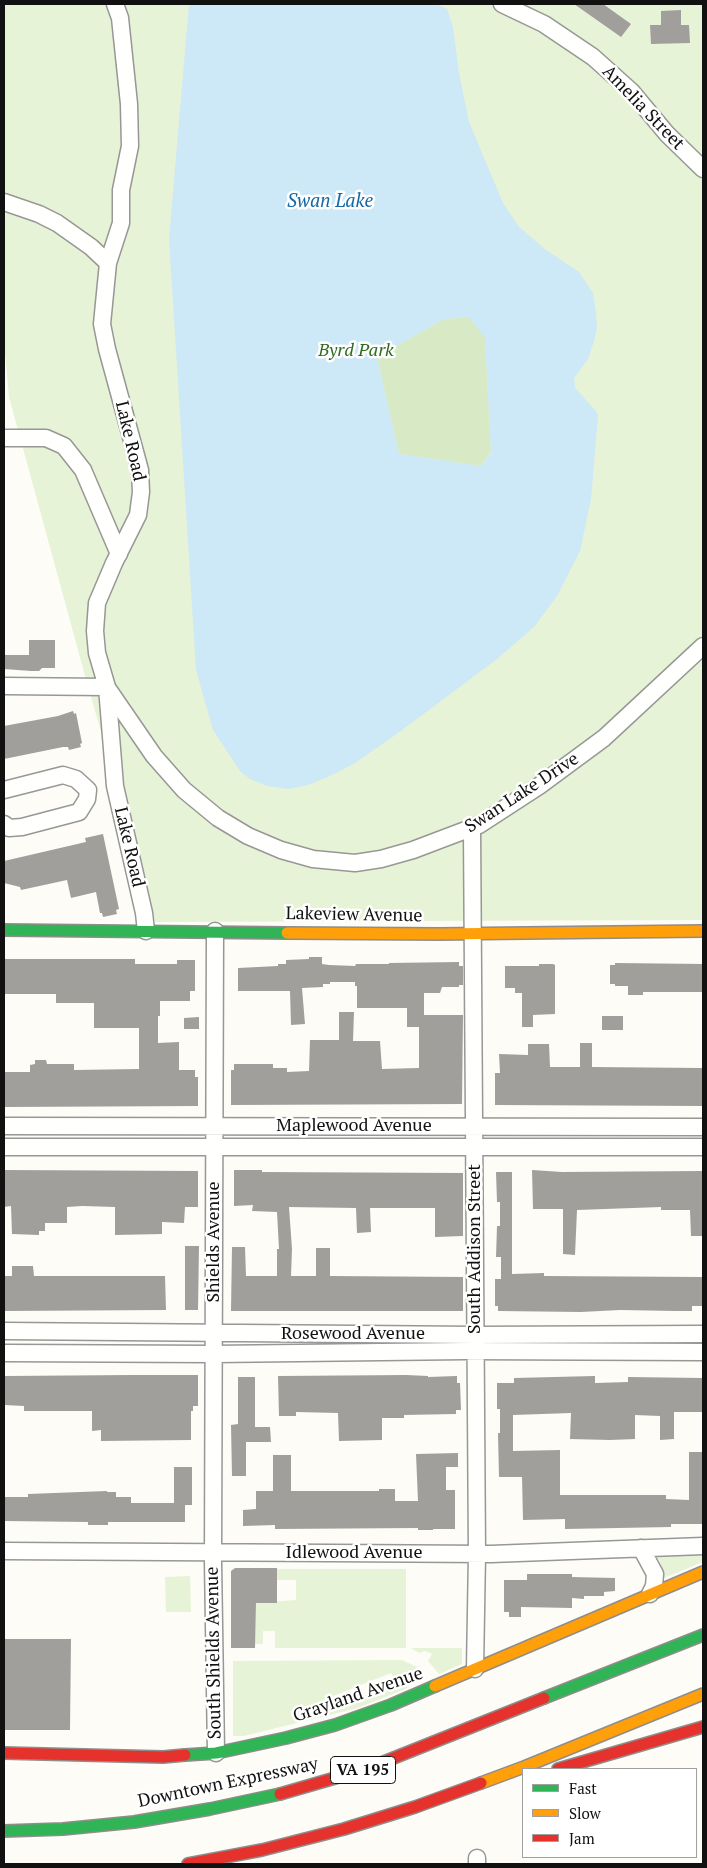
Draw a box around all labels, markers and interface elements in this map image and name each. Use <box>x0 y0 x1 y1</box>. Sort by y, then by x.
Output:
street label: Amelia Street <box>597 61 689 155</box>
water label: Swan Lake <box>287 191 373 213</box>
park label: Byrd Park <box>318 340 394 362</box>
street label: Lake Road <box>110 399 150 483</box>
street label: Swan Lake Drive <box>461 748 583 838</box>
street label: Lake Road <box>109 805 149 889</box>
street label: Lakeview Avenue <box>285 903 423 927</box>
street label: Maplewood Avenue <box>276 1115 432 1137</box>
street label: South Addison Street <box>464 1164 486 1334</box>
street label: Shields Avenue <box>203 1181 225 1303</box>
street label: Rosewood Avenue <box>281 1323 425 1345</box>
street label: Idlewood Avenue <box>286 1542 422 1564</box>
street label: South Shields Avenue <box>202 1566 226 1740</box>
street label: Grayland Avenue <box>290 1663 426 1727</box>
street label: Downtown Expressway <box>136 1753 320 1813</box>
road number: VA 195 <box>330 1756 396 1784</box>
legend <box>522 1768 697 1858</box>
text: Fast <box>569 1778 597 1798</box>
text: Slow <box>569 1803 601 1823</box>
text: Jam <box>569 1828 595 1848</box>

